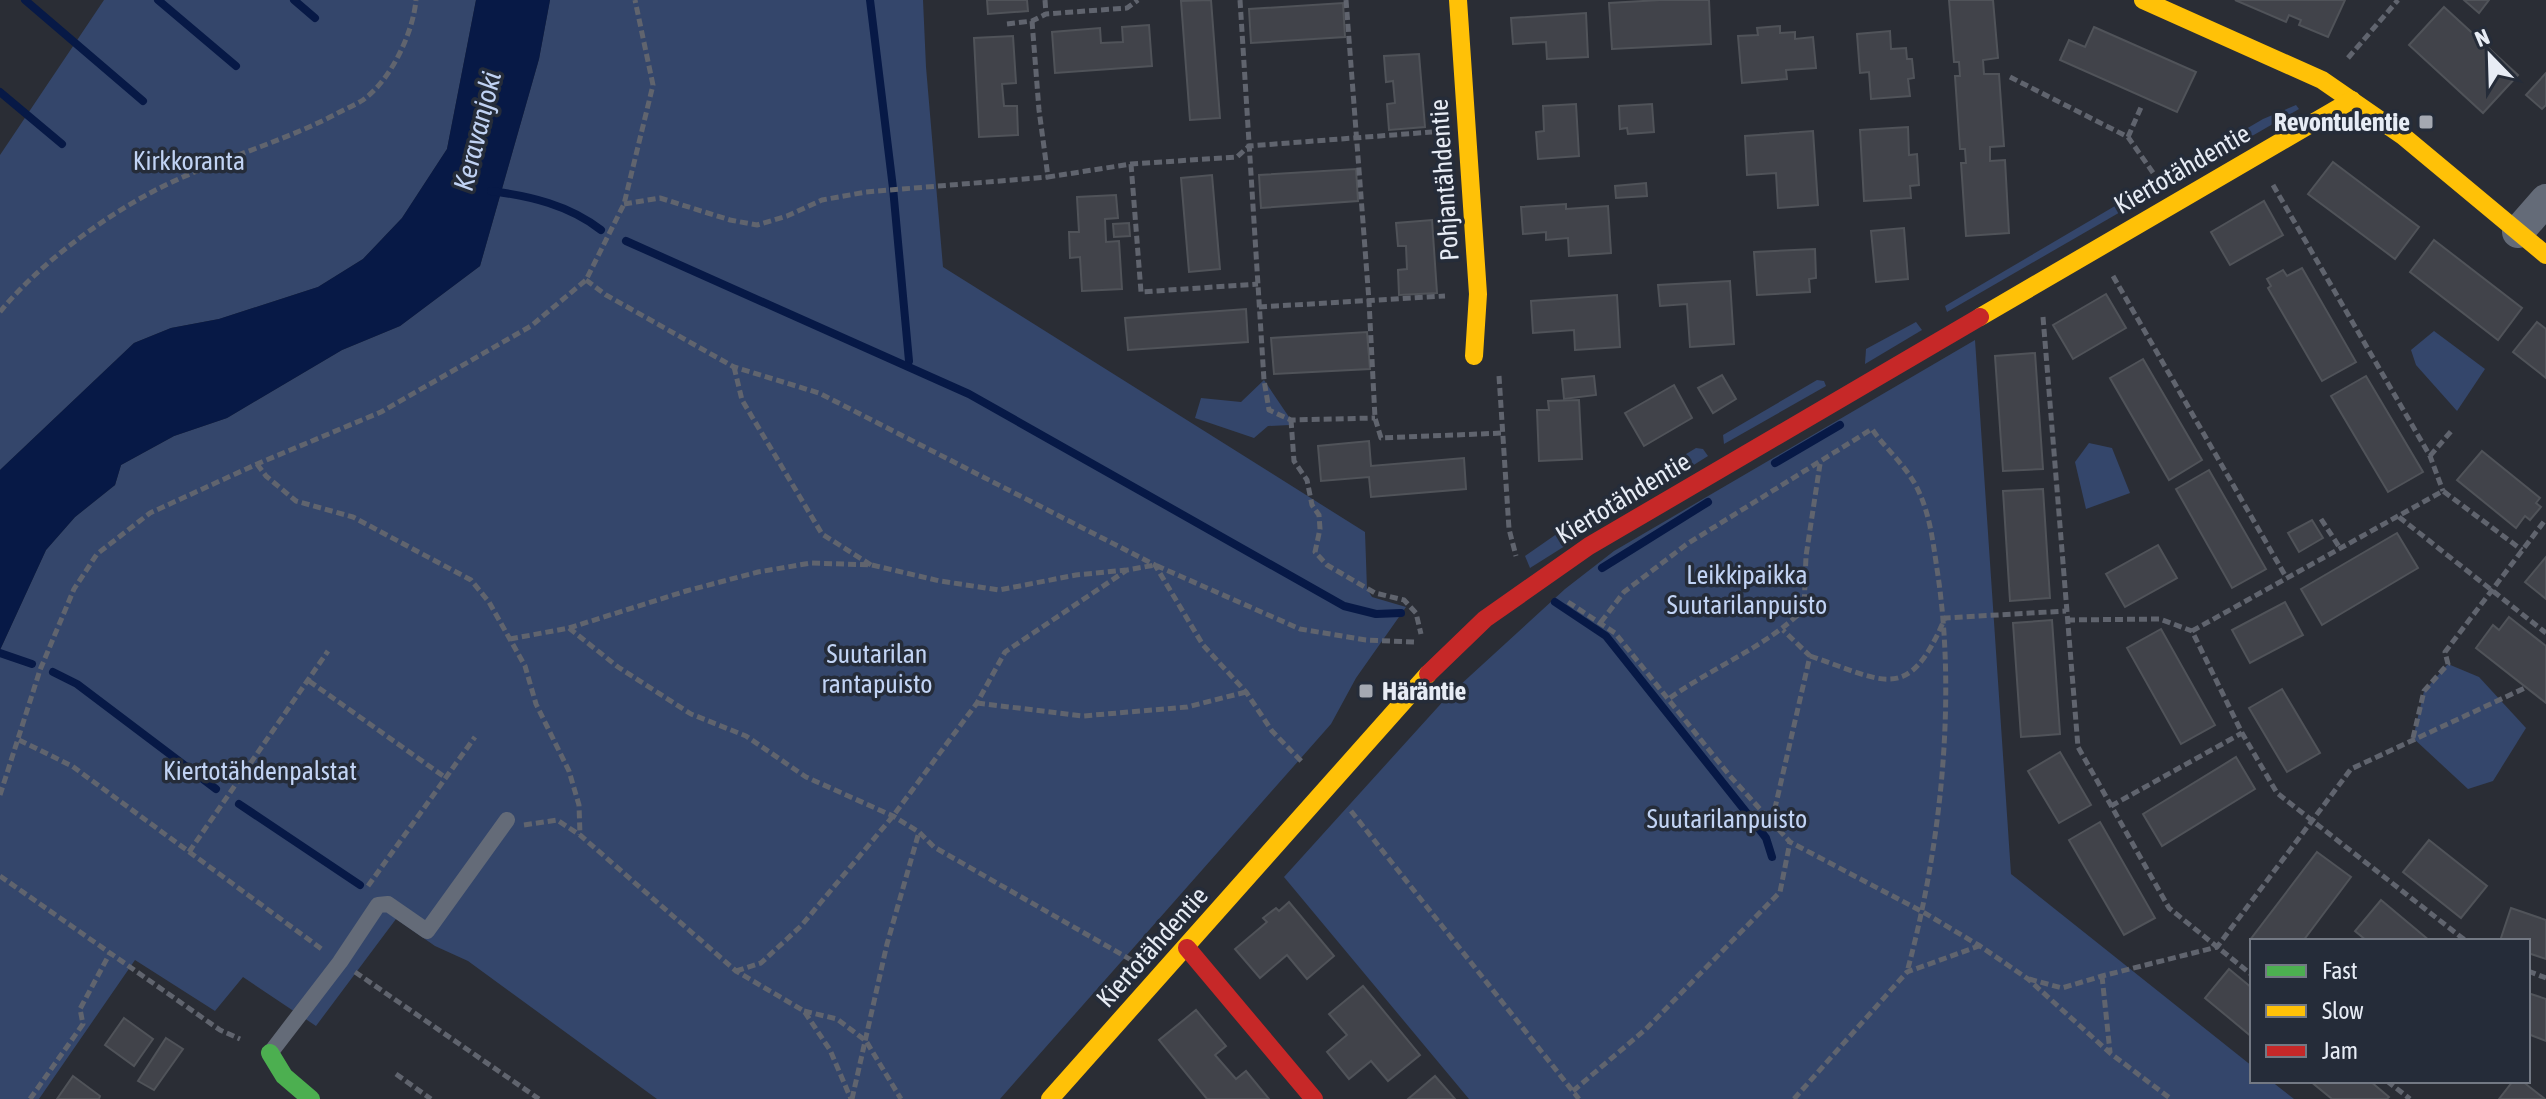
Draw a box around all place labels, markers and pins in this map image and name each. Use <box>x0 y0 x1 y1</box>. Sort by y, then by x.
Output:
place label: Revontulentie <box>2274 107 2410 137</box>
marker: Revontulentie <box>2417 113 2435 131</box>
place label: Häräntie <box>1382 676 1467 706</box>
marker: Häräntie <box>1357 682 1375 700</box>

